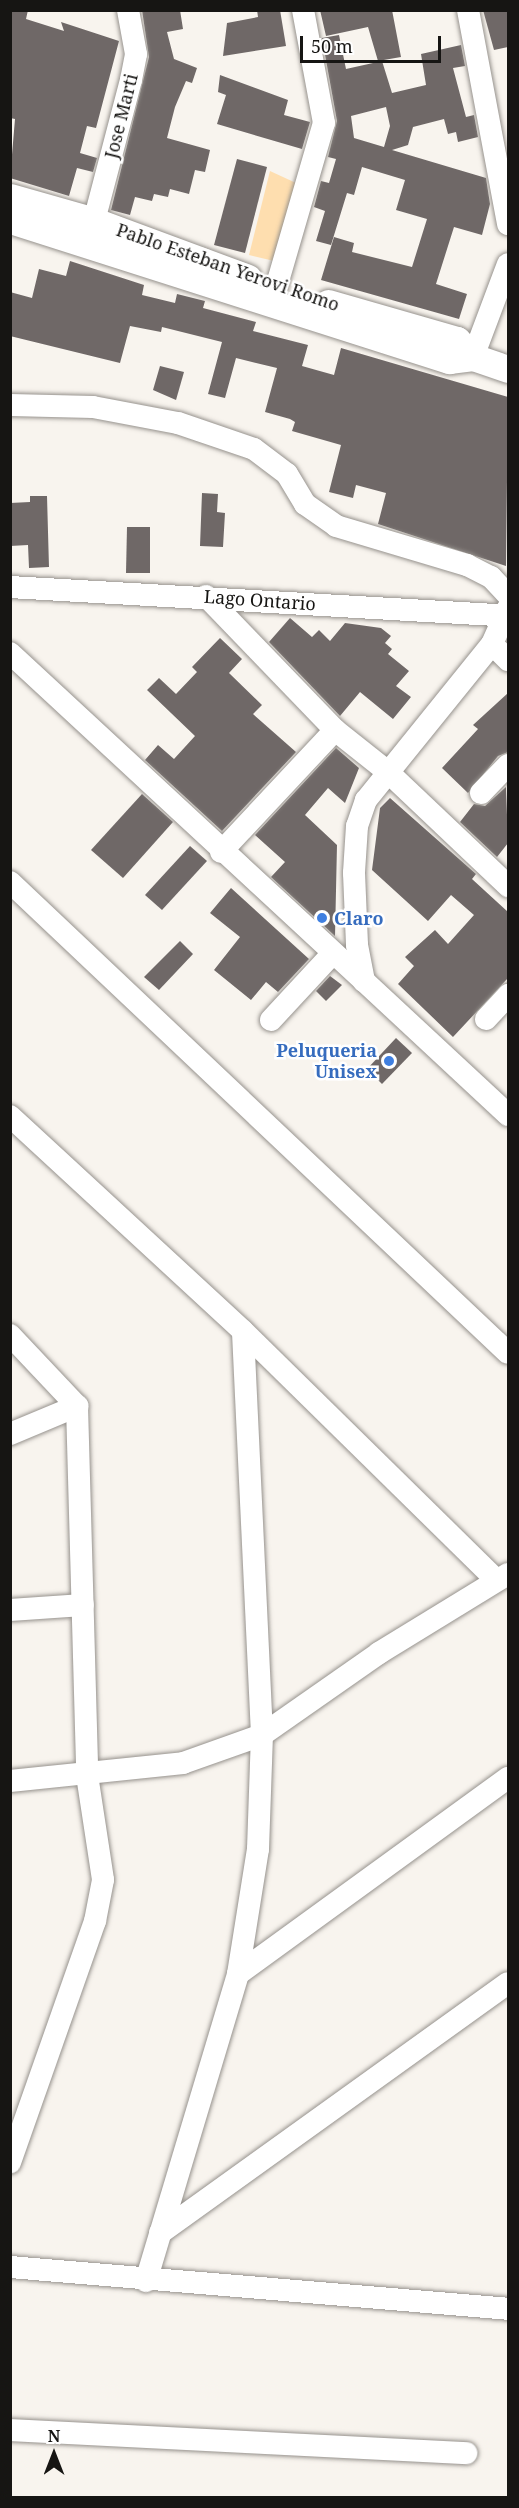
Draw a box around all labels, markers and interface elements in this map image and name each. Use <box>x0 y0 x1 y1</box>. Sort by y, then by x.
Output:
scale bar <box>303 24 444 62</box>
text: 50 m <box>311 34 353 58</box>
street label: Jose Marti <box>100 71 142 161</box>
street label: Pablo Esteban Yerovi Romo <box>114 219 342 315</box>
street label: Lago Ontario <box>203 585 317 615</box>
place label: Claro <box>334 907 384 929</box>
marker: Claro <box>315 911 329 925</box>
place label: Peluqueria Unisex <box>276 1040 377 1082</box>
marker: Peluqueria Unisex <box>382 1054 396 1068</box>
north arrow <box>24 2424 84 2484</box>
text: N <box>48 2425 60 2447</box>

